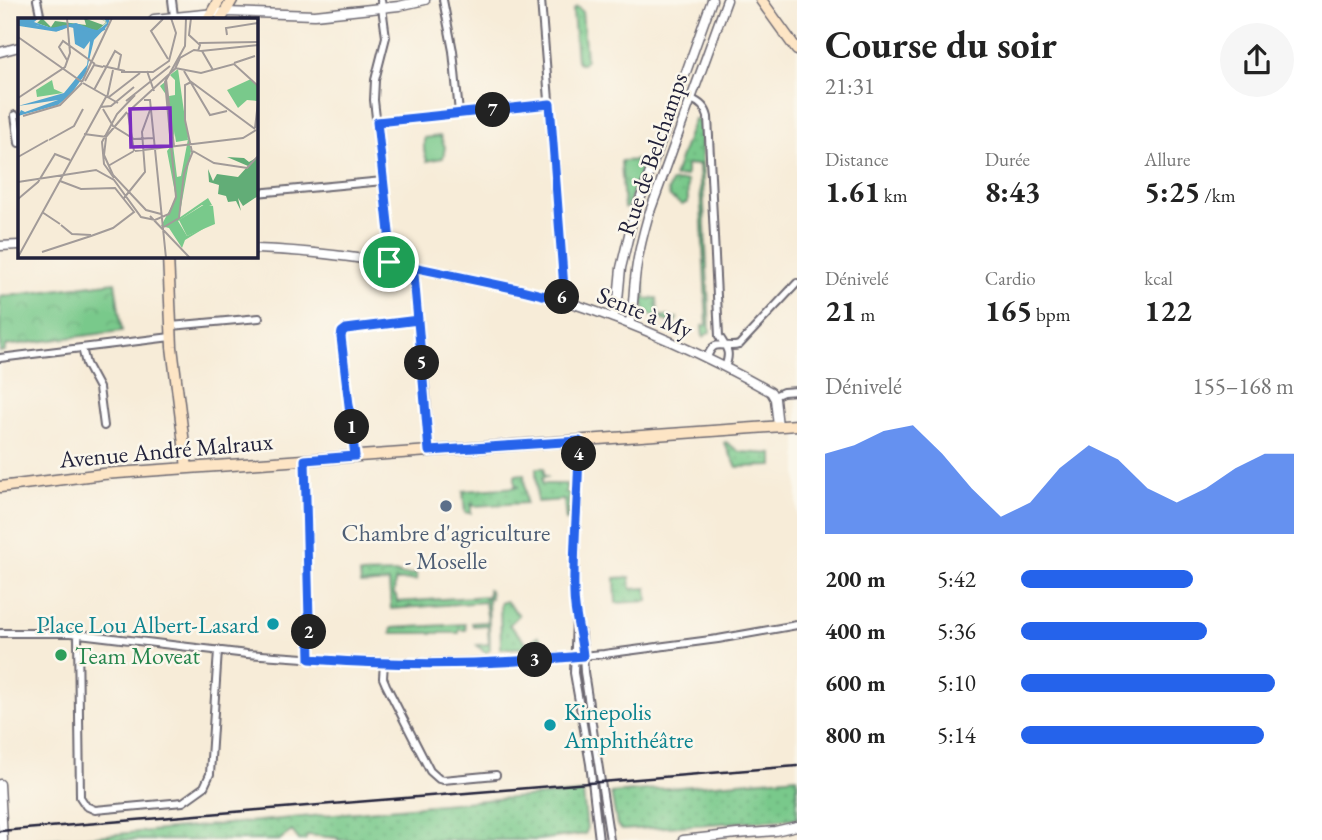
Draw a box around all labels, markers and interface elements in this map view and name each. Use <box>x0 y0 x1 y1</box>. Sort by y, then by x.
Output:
inset map <box>18 18 257 257</box>
text: Course du soir <box>825 20 1057 69</box>
button: share <box>1220 23 1294 97</box>
street label: Rue de Belchamps <box>610 69 694 239</box>
text: 21:31 <box>825 71 875 101</box>
pin: 7 <box>476 92 510 128</box>
text: 7 <box>487 97 498 122</box>
text: Distance <box>825 147 888 172</box>
text: Durée <box>985 147 1030 172</box>
text: Allure <box>1144 147 1190 172</box>
text: 1.61 <box>825 172 880 211</box>
text: 8:43 <box>985 172 1041 211</box>
text: 5:25 <box>1144 172 1200 211</box>
text: km <box>880 183 908 208</box>
text: /km <box>1200 183 1235 208</box>
pin <box>359 232 419 292</box>
icon: arrive <box>370 243 408 281</box>
text: Dénivelé <box>825 266 889 291</box>
text: Cardio <box>985 266 1036 291</box>
text: kcal <box>1144 266 1173 291</box>
street label: Sente à My <box>593 279 698 345</box>
pin: 6 <box>544 280 580 314</box>
text: 6 <box>556 284 567 309</box>
text: 21 <box>825 291 857 330</box>
text: 165 <box>985 291 1032 330</box>
text: 122 <box>1144 291 1192 330</box>
text: m <box>857 302 875 327</box>
text: bpm <box>1032 302 1071 327</box>
pin: 5 <box>404 346 440 380</box>
text: 5 <box>416 350 427 375</box>
text: Dénivelé <box>825 371 902 401</box>
text: 155–168 m <box>1193 371 1294 401</box>
pin: 1 <box>334 410 370 444</box>
text: 1 <box>346 414 357 439</box>
street label: Avenue André Malraux <box>57 425 275 475</box>
pin: 4 <box>562 436 596 472</box>
text: 4 <box>573 441 584 466</box>
marker: Chambre d'agriculture - Moselle <box>438 498 454 514</box>
place label: Chambre d'agriculture - Moselle <box>342 517 550 576</box>
text: 200 m <box>825 564 886 594</box>
text: 5:42 <box>937 564 976 594</box>
place label: Place Lou Albert-Lasard <box>36 609 260 640</box>
pin: 2 <box>292 614 326 650</box>
marker: Place Lou Albert-Lasard <box>265 616 281 632</box>
text: 400 m <box>825 616 886 646</box>
text: 5:36 <box>937 616 976 646</box>
text: 2 <box>303 619 314 644</box>
place label: Team Moveat <box>75 640 200 671</box>
pin: 3 <box>518 642 552 678</box>
marker: Team Moveat <box>53 647 69 663</box>
text: 3 <box>529 647 540 672</box>
text: 600 m <box>825 668 886 698</box>
text: 5:10 <box>937 668 976 698</box>
place label: Kinepolis Amphithéâtre <box>563 696 693 755</box>
marker: Kinepolis Amphithéâtre <box>542 717 558 733</box>
text: 800 m <box>825 720 886 750</box>
text: 5:14 <box>937 720 976 750</box>

